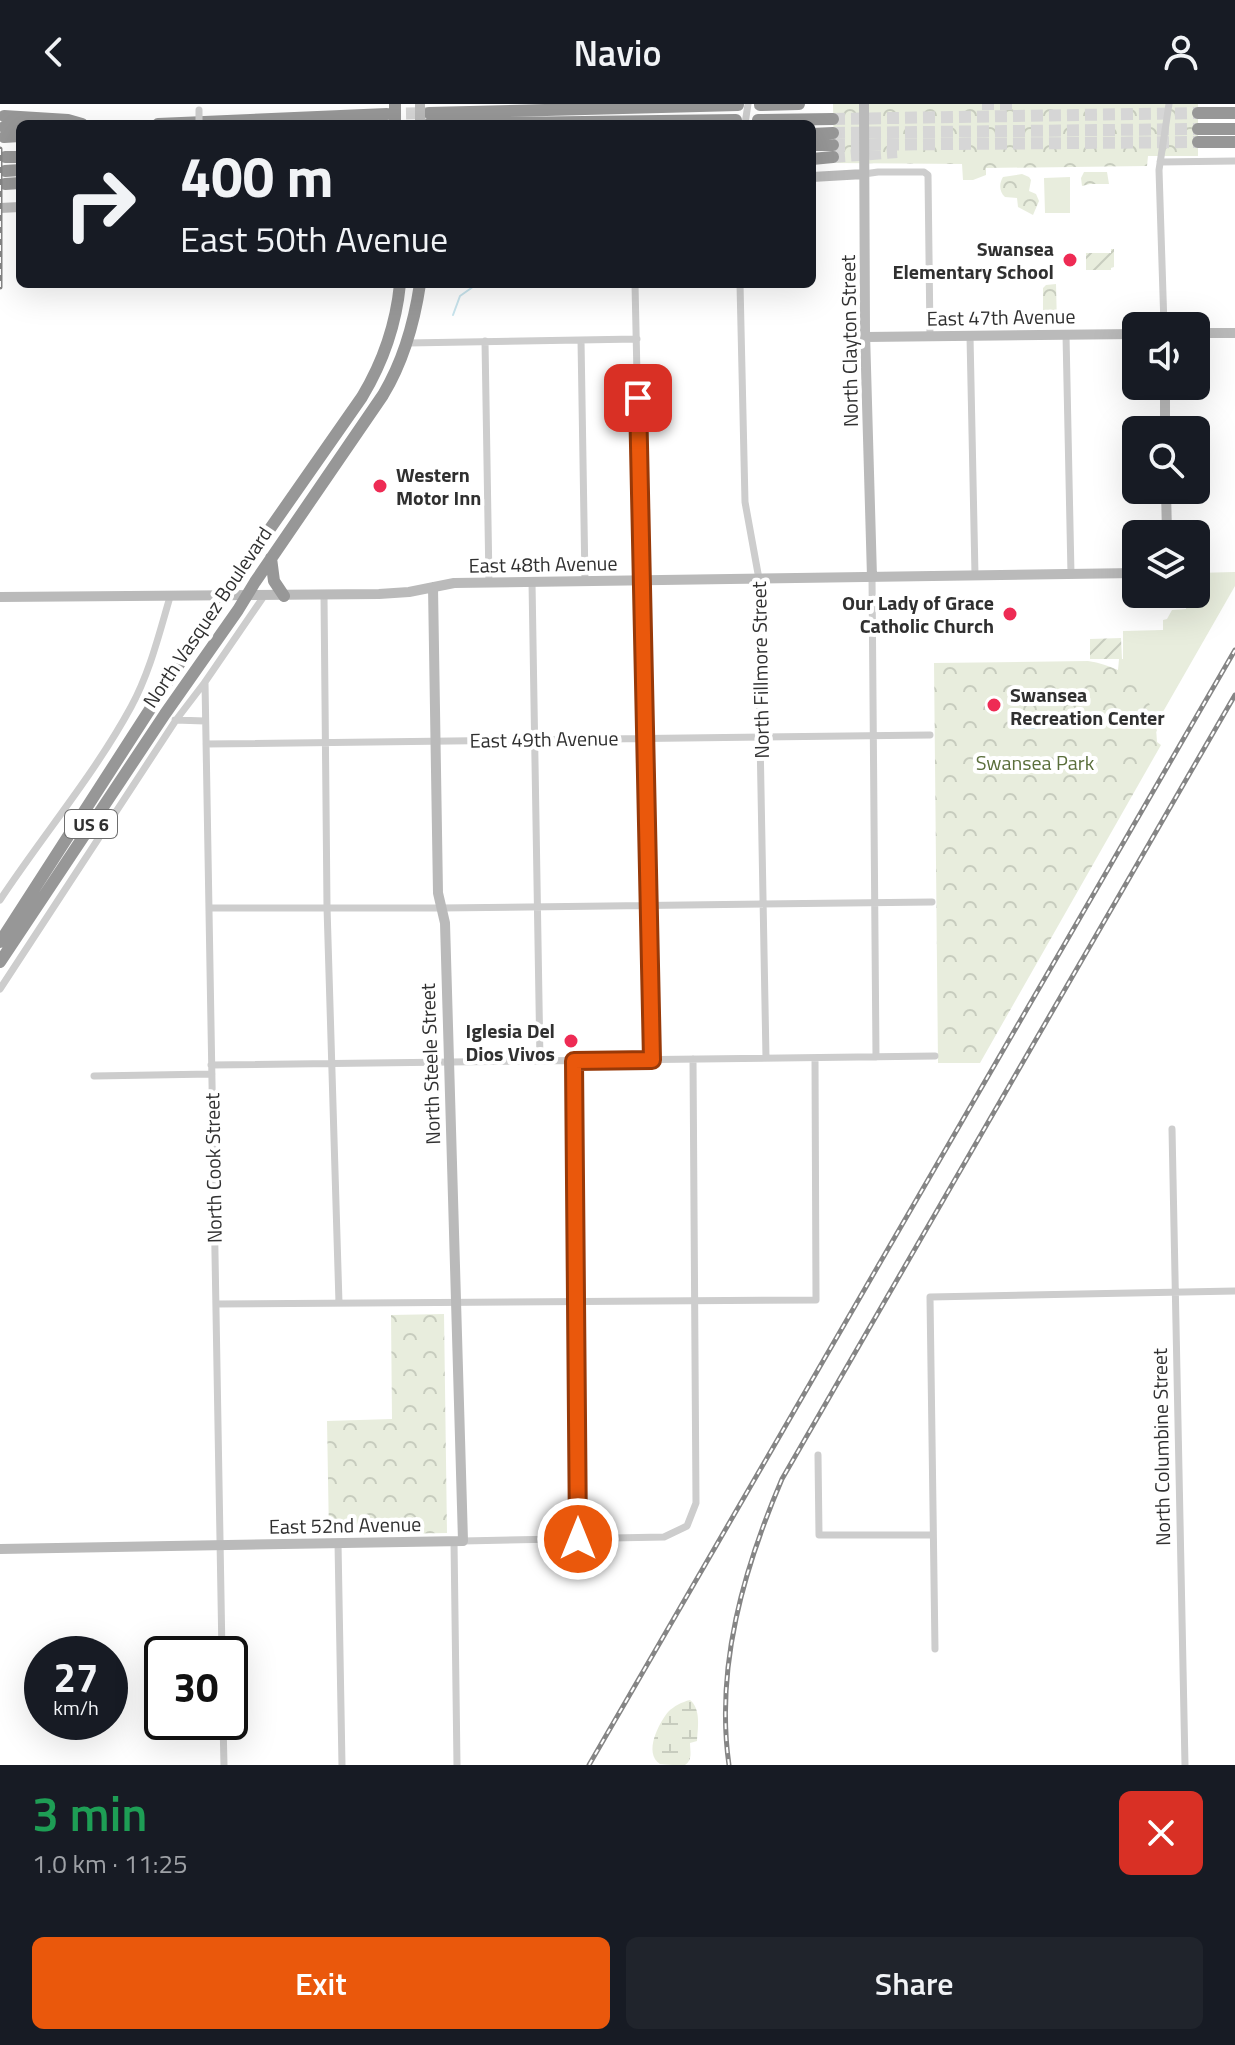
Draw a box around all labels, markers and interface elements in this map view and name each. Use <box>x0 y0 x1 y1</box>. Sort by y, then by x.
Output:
text: Navio <box>573 25 662 80</box>
icon: back <box>32 30 76 74</box>
icon: person <box>1159 30 1203 74</box>
text: 400 m <box>180 134 333 219</box>
icon: right <box>48 152 152 256</box>
text: East 50th Avenue <box>180 211 448 266</box>
place label: Swansea Elementary School <box>892 233 1054 287</box>
marker: Swansea Elementary School <box>1061 251 1079 269</box>
street label: North Clayton Street <box>832 255 866 427</box>
street label: East 47th Avenue <box>926 300 1076 334</box>
map controls <box>1122 312 1210 608</box>
button: sound <box>1122 312 1210 400</box>
pin <box>604 364 672 432</box>
icon: arrive <box>616 376 660 420</box>
button: search <box>1122 416 1210 504</box>
place label: Western Motor Inn <box>396 459 481 513</box>
marker: Western Motor Inn <box>371 477 389 495</box>
street label: North Vasquez Boulevard <box>135 520 279 714</box>
button: layers <box>1122 520 1210 608</box>
street label: East 48th Avenue <box>468 547 618 581</box>
street label: North Fillmore Street <box>743 581 777 759</box>
place label: Our Lady of Grace Catholic Church <box>842 587 994 641</box>
marker: Our Lady of Grace Catholic Church <box>1001 605 1019 623</box>
place label: Swansea Recreation Center <box>1010 679 1165 733</box>
marker: Swansea Recreation Center <box>985 696 1003 714</box>
street label: East 49th Avenue <box>469 722 619 756</box>
park label: Swansea Park <box>976 747 1095 778</box>
road number: US 6 <box>65 810 117 838</box>
street label: North Steele Street <box>412 983 448 1145</box>
place label: Iglesia Del Dios Vivos <box>465 1015 555 1069</box>
marker: Iglesia Del Dios Vivos <box>562 1032 580 1050</box>
street label: North Cook Street <box>196 1093 230 1243</box>
street label: North Columbine Street <box>1144 1348 1178 1546</box>
position arrow <box>536 1497 620 1581</box>
street label: East 52nd Avenue <box>268 1508 422 1542</box>
speed limit sign: 30 <box>144 1636 248 1740</box>
text: 27 <box>54 1647 98 1708</box>
text: km/h <box>53 1692 99 1723</box>
text: 3 min <box>32 1777 147 1850</box>
button: close <box>1119 1791 1203 1875</box>
text: 1.0 km · 11:25 <box>32 1844 188 1883</box>
button: Exit <box>32 1937 610 2029</box>
button: Share <box>626 1937 1203 2029</box>

